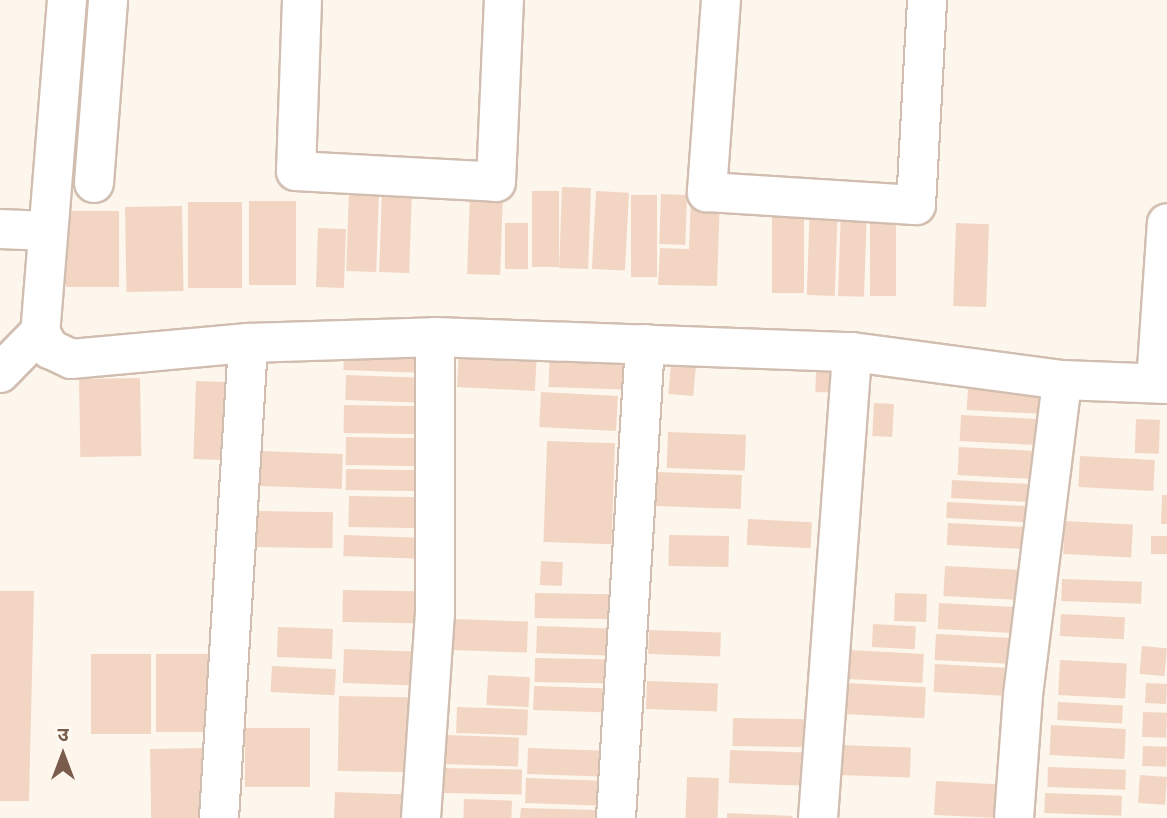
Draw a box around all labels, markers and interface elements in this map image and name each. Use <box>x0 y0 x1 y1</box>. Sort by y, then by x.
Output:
north arrow <box>28 720 98 790</box>
text: उ <box>57 722 69 746</box>

